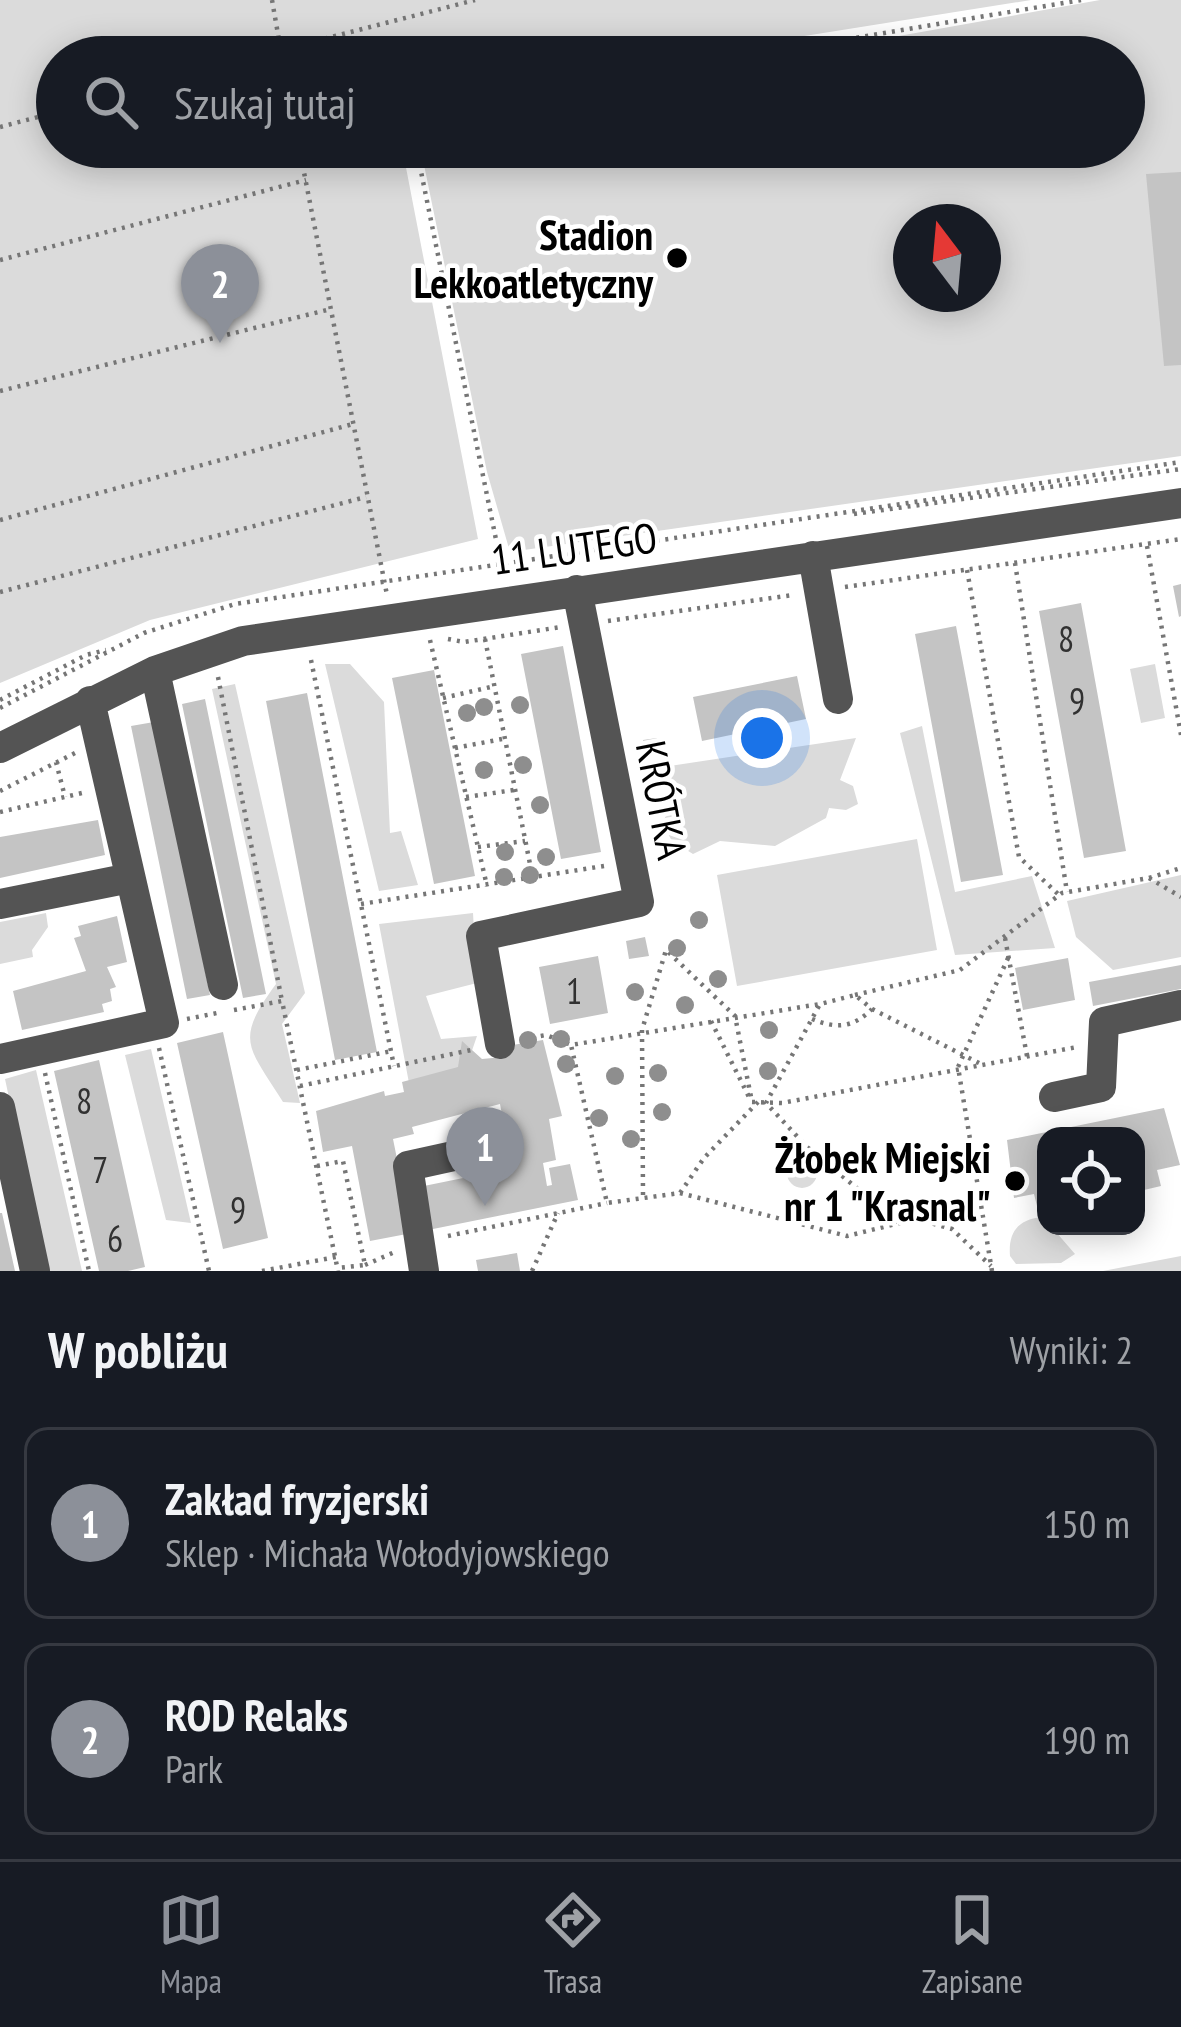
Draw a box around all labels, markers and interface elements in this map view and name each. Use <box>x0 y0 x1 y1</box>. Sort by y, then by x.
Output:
search box <box>36 36 1145 168</box>
icon: search <box>78 69 144 135</box>
text: Szukaj tutaj <box>174 73 356 131</box>
north arrow <box>893 204 1001 312</box>
place label: Stadion Lekkoatletyczny <box>414 207 654 310</box>
pin: 2 <box>181 244 259 343</box>
marker: Stadion Lekkoatletyczny <box>664 245 690 271</box>
street label: 11 LUTEGO <box>488 509 660 587</box>
house number: 8 <box>1058 615 1074 662</box>
house number: 9 <box>1069 677 1085 724</box>
your location <box>732 708 792 768</box>
street label: KRÓTKA <box>624 736 700 864</box>
house number: 1 <box>566 967 582 1014</box>
house number: 8 <box>76 1077 92 1124</box>
pin: 1 <box>446 1107 524 1206</box>
map controls <box>1037 1127 1145 1235</box>
button: locate <box>1037 1127 1145 1235</box>
place label: Żłobek Miejski nr 1 "Krasnal" <box>775 1130 991 1233</box>
house number: 7 <box>92 1146 108 1193</box>
marker: Żłobek Miejski nr 1 "Krasnal" <box>1002 1168 1028 1194</box>
house number: 9 <box>230 1186 246 1233</box>
house number: 6 <box>107 1215 123 1262</box>
text: W pobliżu <box>48 1316 228 1382</box>
text: Wyniki: 2 <box>1010 1324 1133 1375</box>
text: Zakład fryzjerski <box>165 1469 429 1527</box>
text: 1 <box>81 1498 99 1549</box>
text: 150 m <box>1044 1498 1130 1549</box>
text: Sklep · Michała Wołodyjowskiego <box>165 1527 609 1578</box>
text: ROD Relaks <box>165 1685 348 1743</box>
text: 2 <box>81 1714 99 1765</box>
text: 190 m <box>1044 1714 1130 1765</box>
text: Park <box>165 1743 223 1794</box>
tab: Mapa <box>158 1887 224 2002</box>
tab: Trasa <box>540 1887 606 2002</box>
tab: Zapisane <box>922 1887 1023 2002</box>

